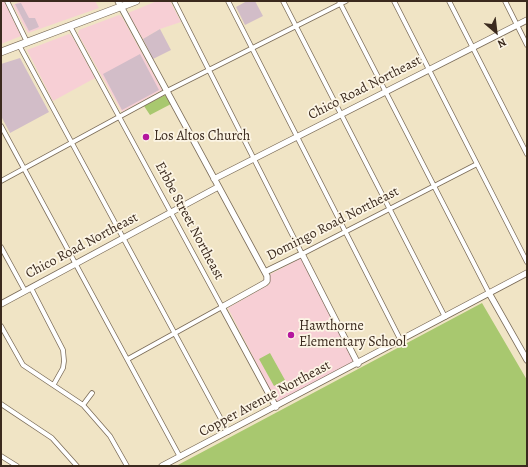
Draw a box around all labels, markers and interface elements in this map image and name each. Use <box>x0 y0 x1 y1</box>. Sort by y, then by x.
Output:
north arrow <box>476 12 516 52</box>
text: N <box>495 35 509 52</box>
street label: Chico Road Northeast <box>306 52 424 124</box>
place label: Los Altos Church <box>154 129 250 145</box>
marker: Los Altos Church <box>141 132 151 142</box>
street label: Erbbe Street Northeast <box>151 159 227 283</box>
street label: Domingo Road Northeast <box>264 183 402 265</box>
street label: Chico Road Northeast <box>23 209 141 283</box>
place label: Hawthorne Elementary School <box>299 319 406 352</box>
marker: Hawthorne Elementary School <box>286 330 296 340</box>
street label: Copper Avenue Northeast <box>196 357 334 441</box>

